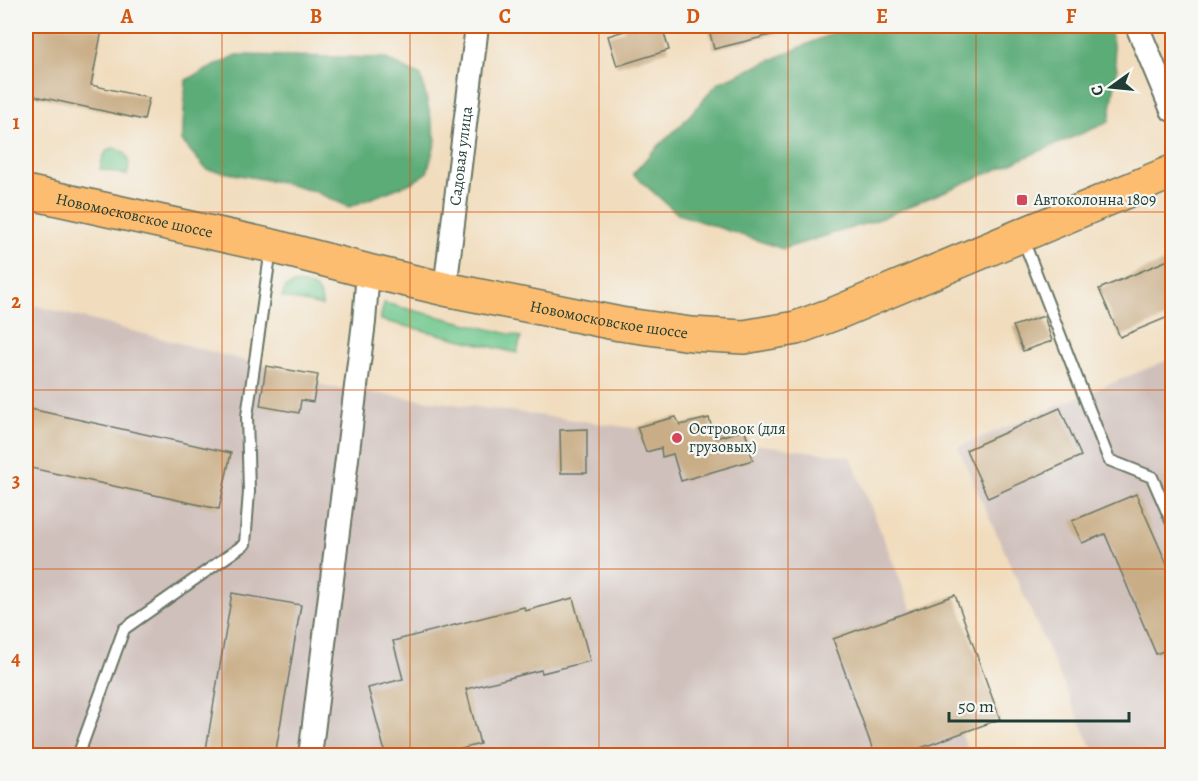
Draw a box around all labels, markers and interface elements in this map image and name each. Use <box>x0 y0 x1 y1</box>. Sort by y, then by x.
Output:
text: A <box>120 3 134 30</box>
text: B <box>310 3 322 30</box>
text: C <box>499 3 511 30</box>
text: D <box>686 3 700 30</box>
text: E <box>876 3 888 30</box>
text: F <box>1066 3 1077 30</box>
north arrow <box>1081 57 1141 117</box>
text: С <box>1086 83 1109 98</box>
street label: Садовая улица <box>444 104 478 207</box>
text: 1 <box>12 109 20 136</box>
street label: Новомосковское шоссе <box>54 188 215 244</box>
place label: Автоколонна 1809 <box>1033 189 1156 211</box>
marker: Автоколонна 1809 <box>1015 193 1029 207</box>
text: 2 <box>11 288 21 315</box>
street label: Новомосковское шоссе <box>528 295 689 344</box>
place label: Островок (для грузовых) <box>689 418 786 458</box>
marker: Островок (для грузовых) <box>670 431 684 445</box>
text: 3 <box>12 467 20 494</box>
text: 4 <box>11 645 21 672</box>
scale bar <box>949 685 1129 723</box>
text: 50 m <box>958 694 994 718</box>

